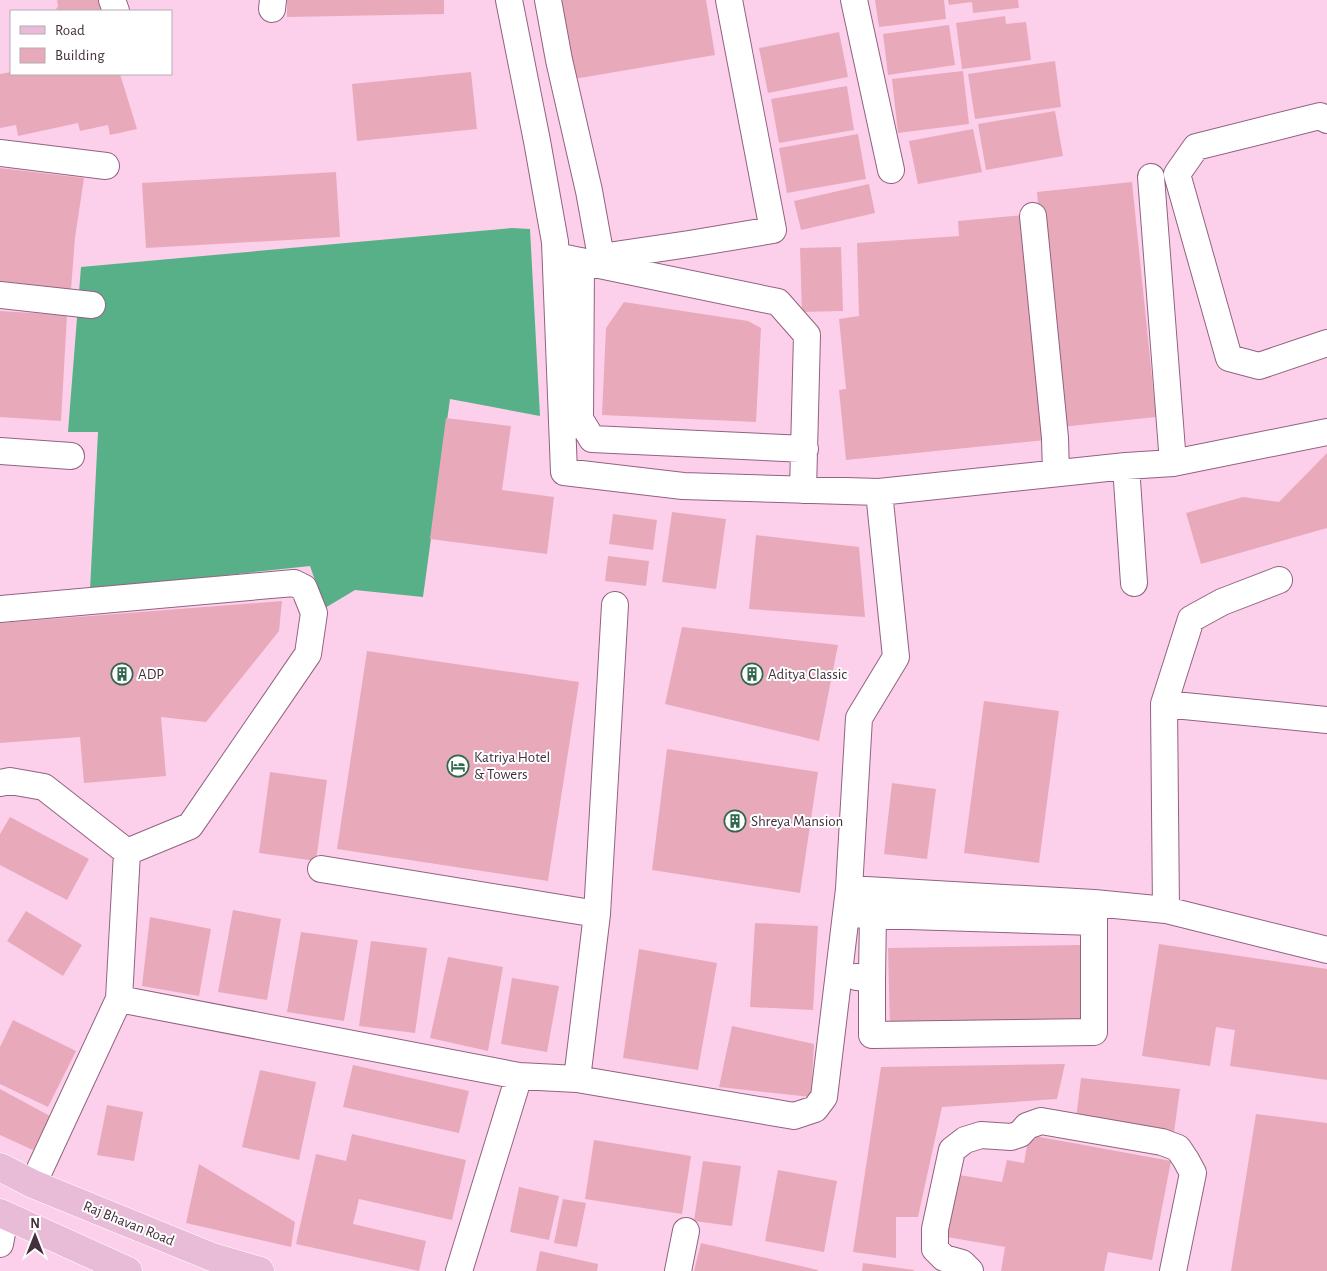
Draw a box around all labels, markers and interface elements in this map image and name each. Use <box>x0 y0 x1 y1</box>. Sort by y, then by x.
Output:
legend <box>10 10 172 75</box>
text: Road <box>55 23 85 38</box>
text: Building <box>55 48 105 63</box>
building icon: ADP <box>110 662 134 686</box>
building icon: Aditya Classic <box>740 662 764 686</box>
place label: ADP <box>138 667 164 682</box>
place label: Aditya Classic <box>768 667 847 682</box>
place label: Katriya Hotel & Towers <box>474 750 550 782</box>
hotel icon: Katriya Hotel & Towers <box>446 754 470 778</box>
building icon: Shreya Mansion <box>723 809 747 833</box>
place label: Shreya Mansion <box>751 814 843 829</box>
street label: Raj Bhavan Road <box>81 1198 177 1249</box>
north arrow <box>10 1211 60 1261</box>
text: N <box>30 1217 40 1231</box>

